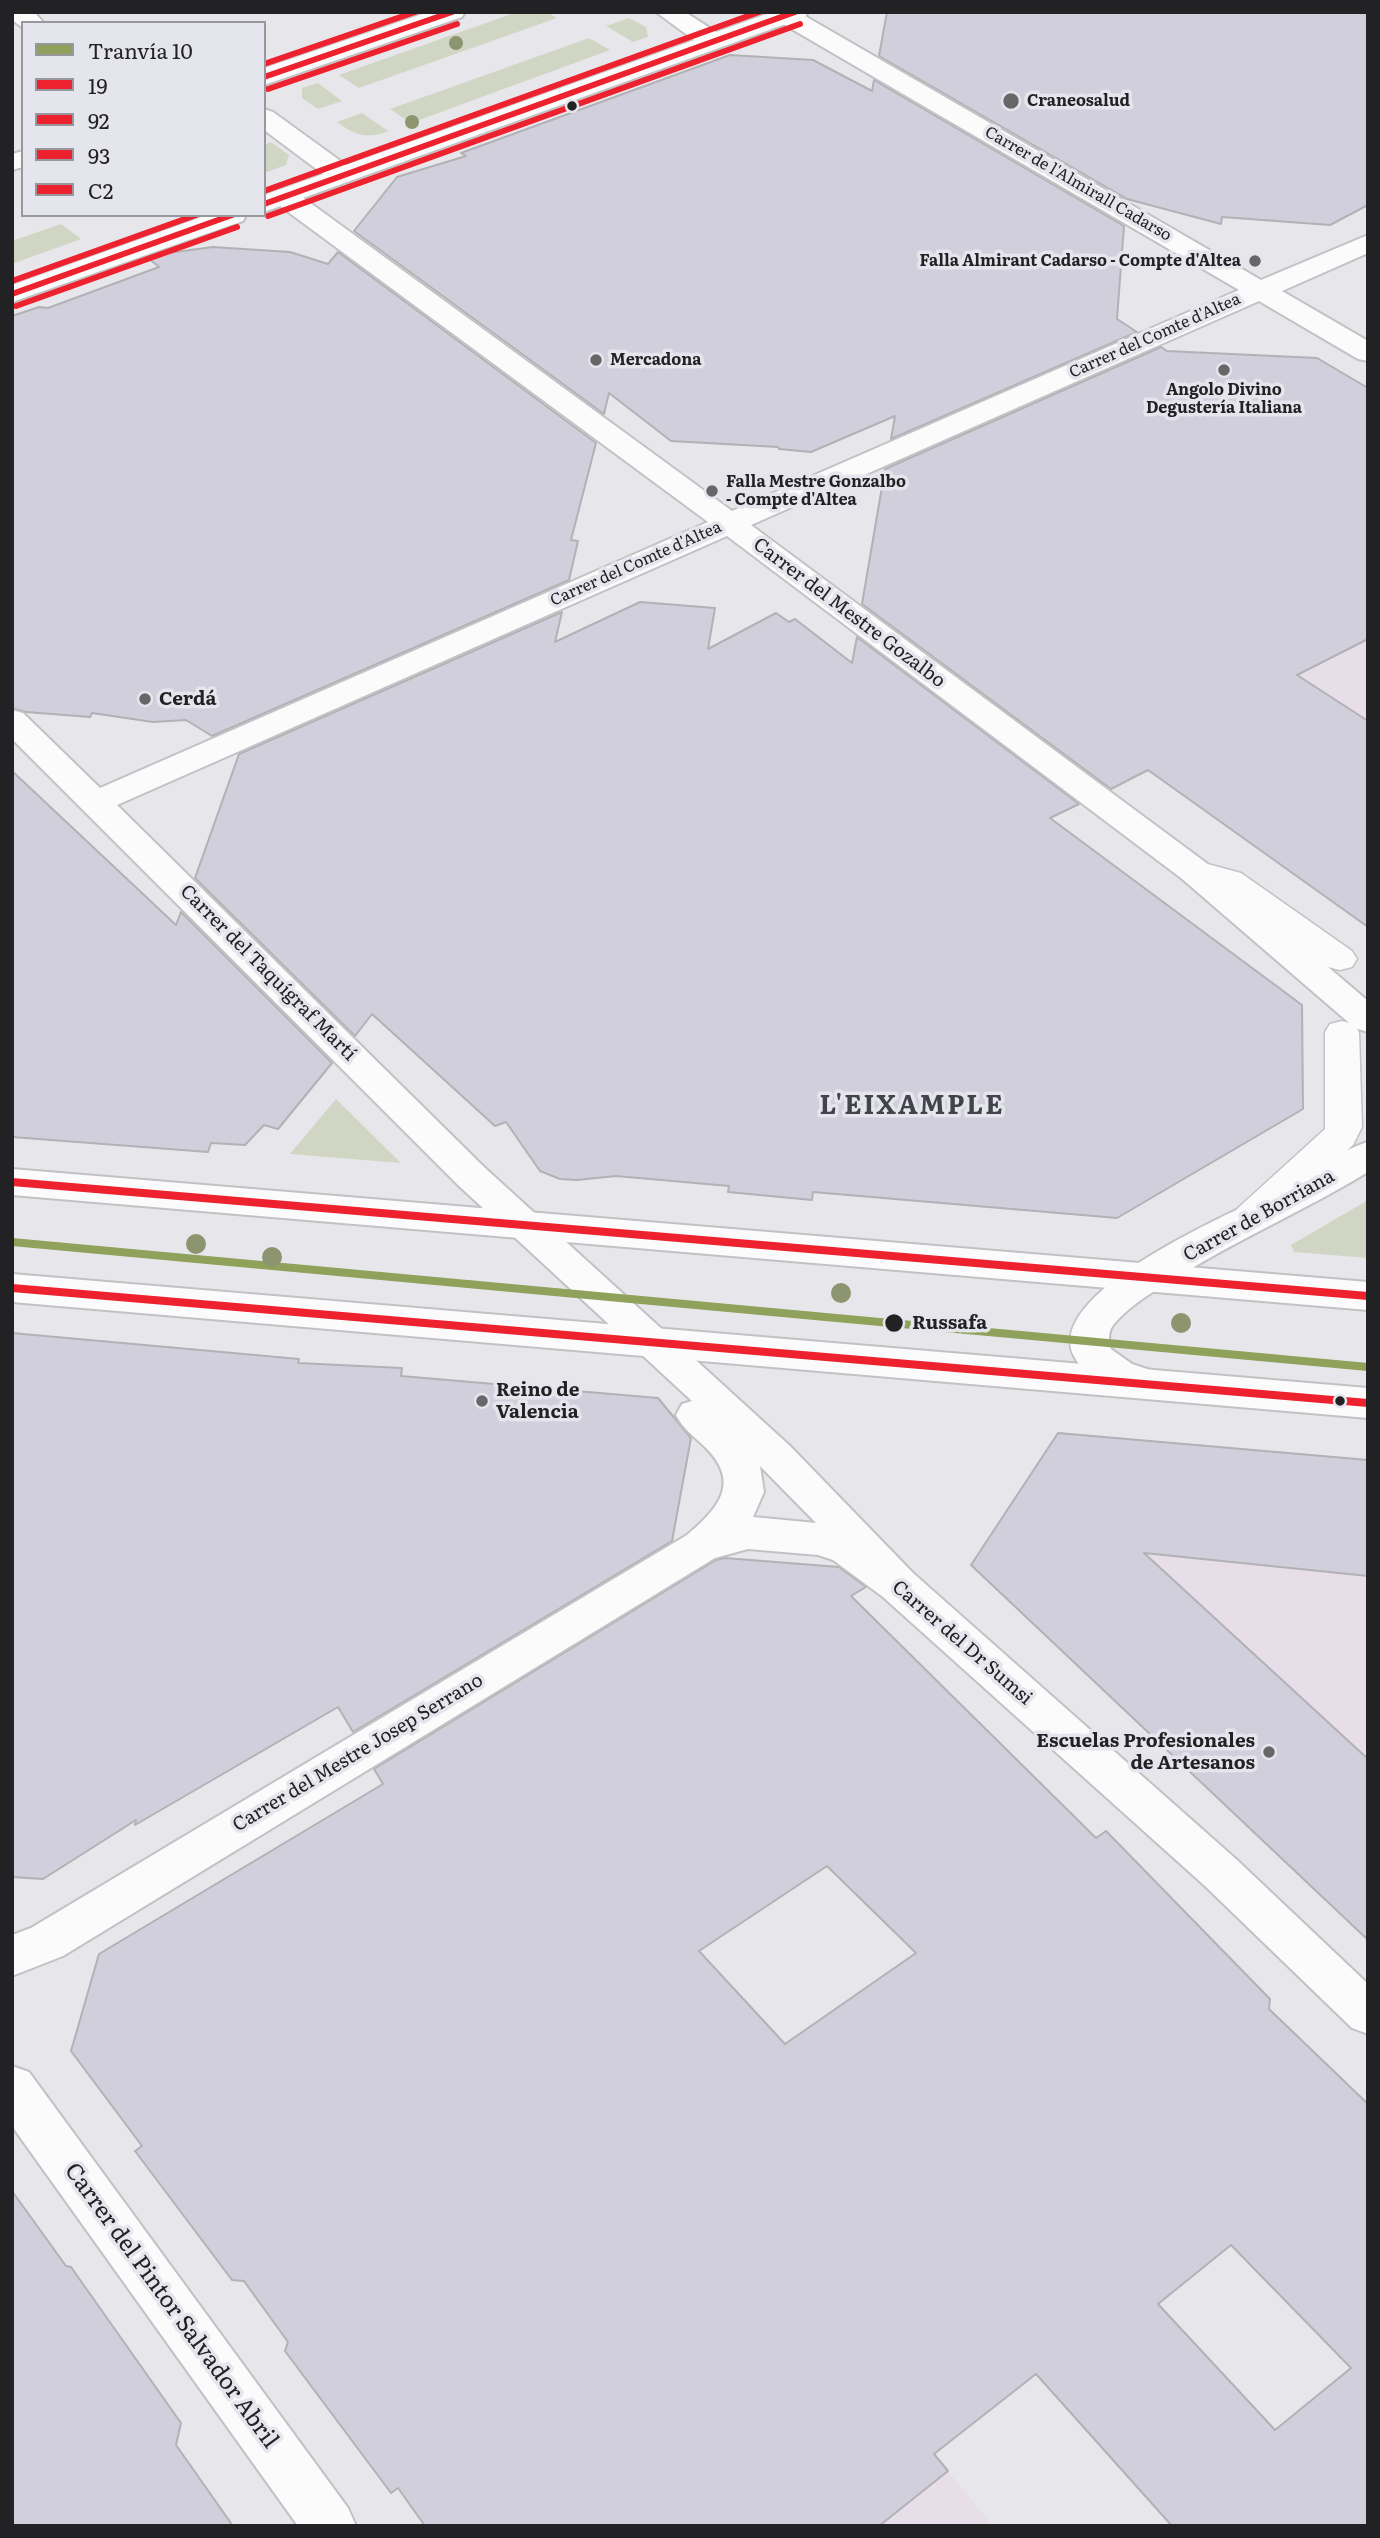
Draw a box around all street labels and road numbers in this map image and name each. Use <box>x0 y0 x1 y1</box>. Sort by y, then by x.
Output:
street label: Carrer de l'Almirall Cadarso <box>981 123 1175 245</box>
street label: Carrer del Comte d'Altea <box>1066 290 1244 382</box>
street label: Carrer del Comte d'Altea <box>547 518 725 610</box>
street label: Carrer del Mestre Gozalbo <box>748 533 950 693</box>
street label: Carrer del Taquígraf Martí <box>175 880 361 1066</box>
street label: Carrer de Borriana <box>1180 1165 1338 1267</box>
street label: Carrer del Dr Sumsi <box>887 1576 1037 1710</box>
street label: Carrer del Mestre Josep Serrano <box>229 1669 487 1837</box>
street label: Carrer del Pintor Salvador Abril <box>58 2158 284 2454</box>

